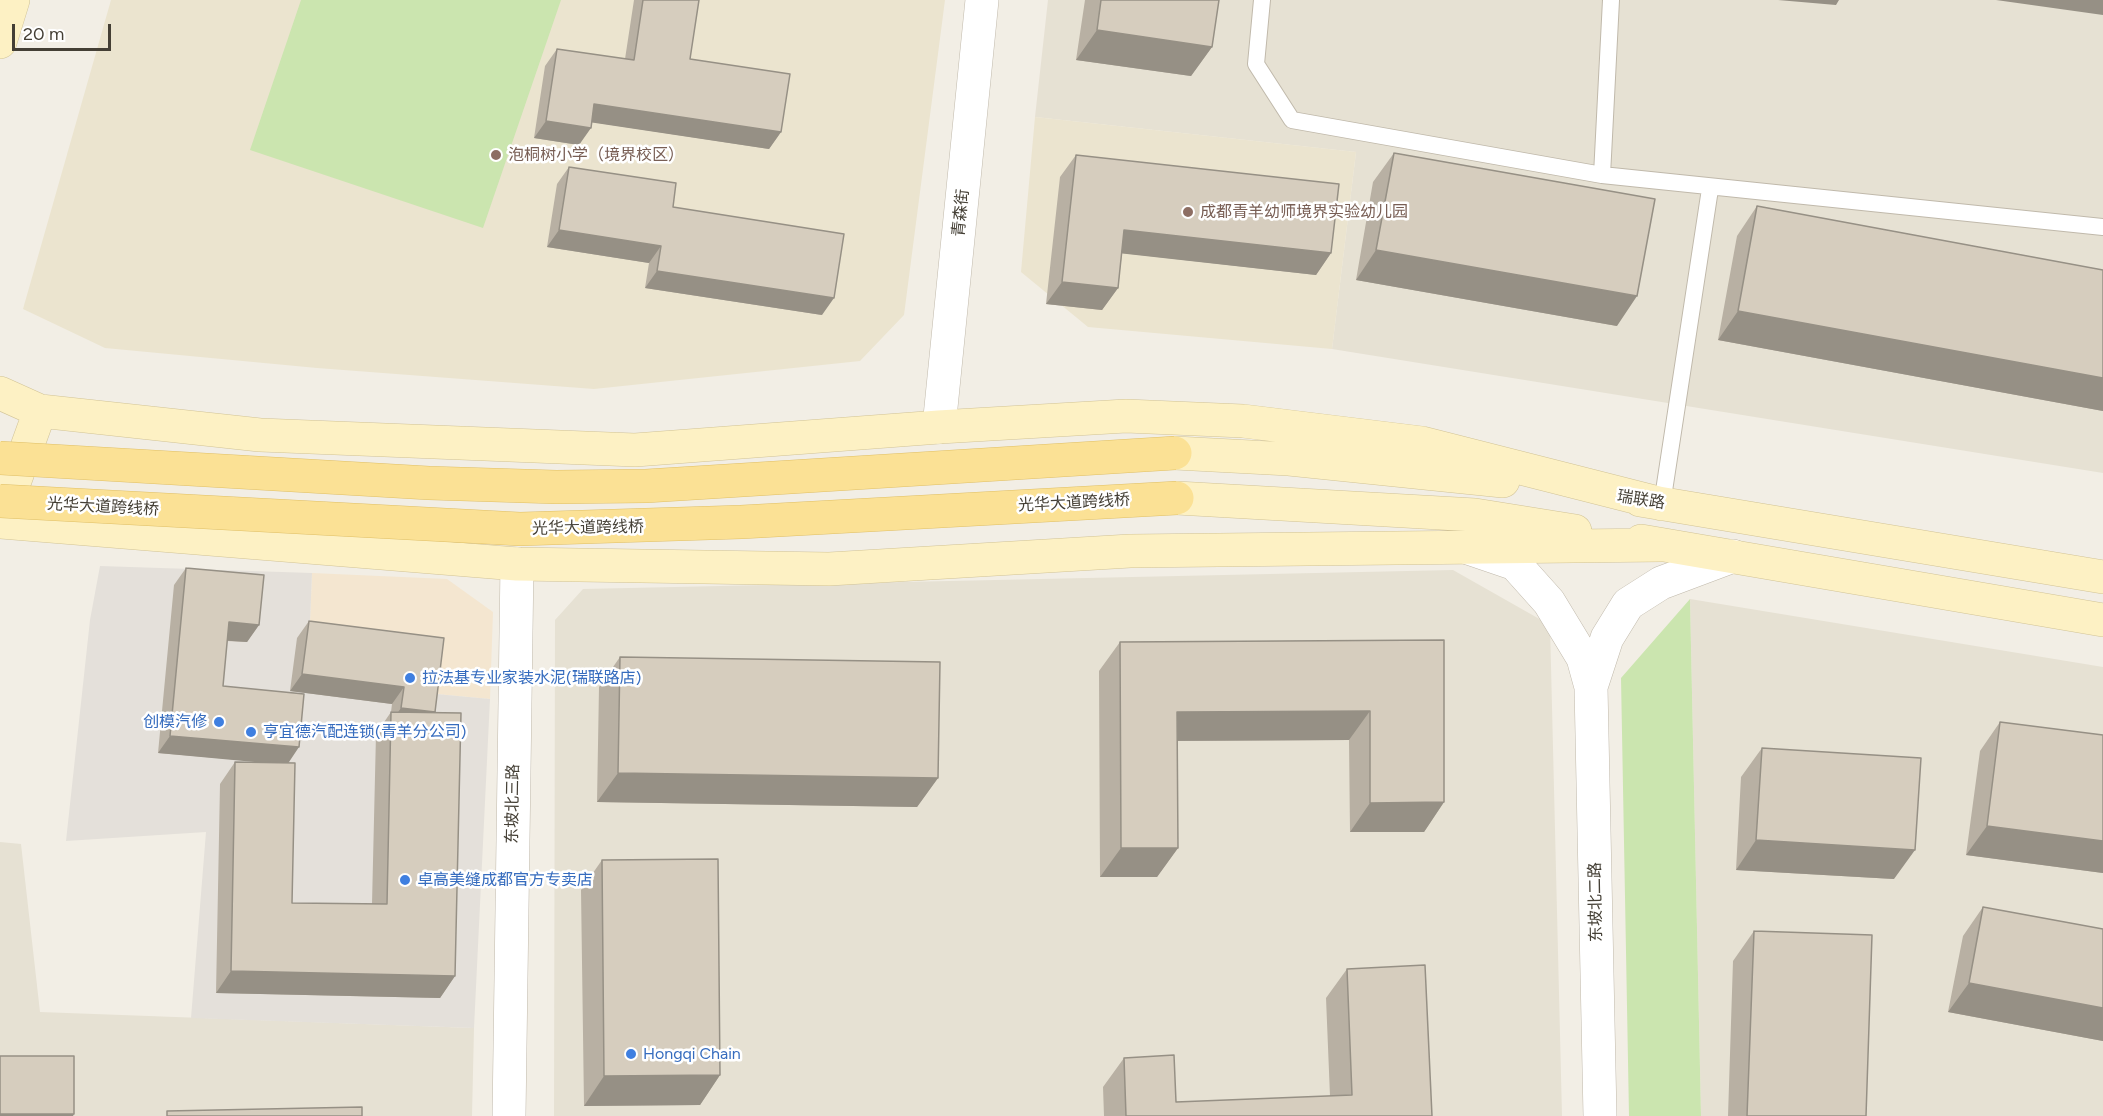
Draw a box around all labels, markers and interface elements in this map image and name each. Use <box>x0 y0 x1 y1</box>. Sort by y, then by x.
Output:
scale bar <box>15 12 114 50</box>
text: 20 m <box>23 23 64 45</box>
place label: 泡桐树小学（境界校区） <box>508 145 684 165</box>
marker: 泡桐树小学（境界校区） <box>489 148 503 162</box>
street label: 青森街 <box>949 188 973 238</box>
place label: 成都青羊幼师境界实验幼儿园 <box>1200 202 1408 222</box>
marker: 成都青羊幼师境界实验幼儿园 <box>1181 205 1195 219</box>
street label: 瑞联路 <box>1616 487 1666 513</box>
street label: 光华大道跨线桥 <box>1018 490 1130 516</box>
street label: 光华大道跨线桥 <box>47 494 159 520</box>
street label: 光华大道跨线桥 <box>532 517 644 539</box>
place label: 拉法基专业家装水泥(瑞联路店) <box>422 668 641 688</box>
marker: 拉法基专业家装水泥(瑞联路店) <box>403 671 417 685</box>
place label: 创模汽修 <box>143 712 207 732</box>
marker: 创模汽修 <box>212 715 226 729</box>
place label: 亨宜德汽配连锁(青羊分公司) <box>263 722 466 742</box>
marker: 亨宜德汽配连锁(青羊分公司) <box>244 725 258 739</box>
street label: 东坡北三路 <box>503 764 523 844</box>
street label: 东坡北二路 <box>1586 862 1606 942</box>
place label: 卓高美缝成都官方专卖店 <box>417 870 593 890</box>
marker: 卓高美缝成都官方专卖店 <box>398 873 412 887</box>
place label: Hongqi Chain <box>643 1044 741 1064</box>
marker: Hongqi Chain <box>624 1047 638 1061</box>

